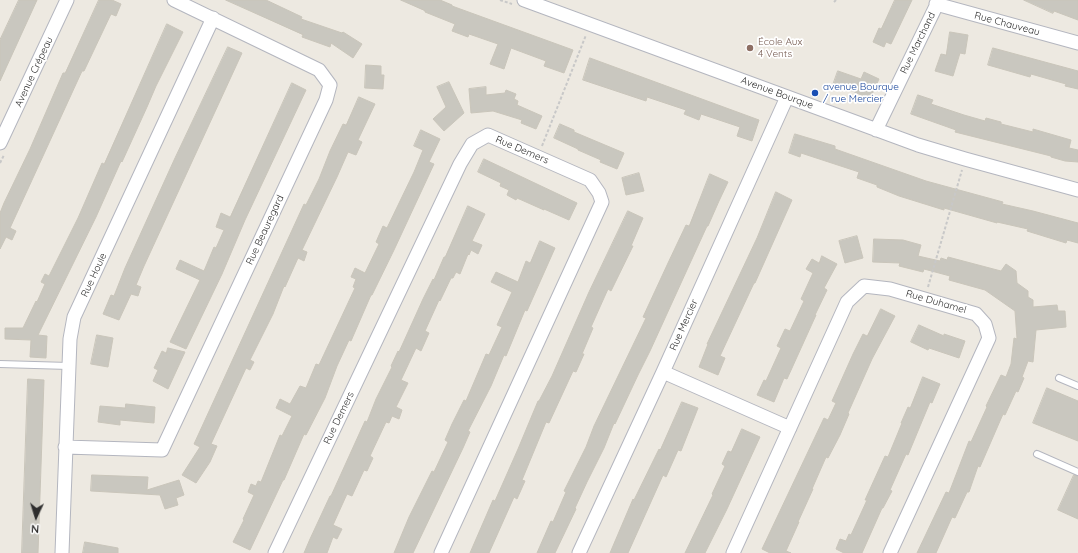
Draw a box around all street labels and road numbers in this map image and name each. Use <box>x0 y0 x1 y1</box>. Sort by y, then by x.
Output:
street label: Rue Marchand <box>898 10 938 76</box>
street label: Rue Chauveau <box>973 10 1041 38</box>
street label: Avenue Crépeau <box>12 35 56 109</box>
street label: Avenue Bourque <box>739 74 815 112</box>
street label: Rue Demers <box>493 133 551 167</box>
street label: Rue Beauregard <box>244 193 286 267</box>
street label: Rue Houle <box>79 251 109 299</box>
street label: Rue Duhamel <box>904 288 968 316</box>
street label: Rue Mercier <box>667 297 701 353</box>
street label: Rue Demers <box>321 390 357 446</box>

